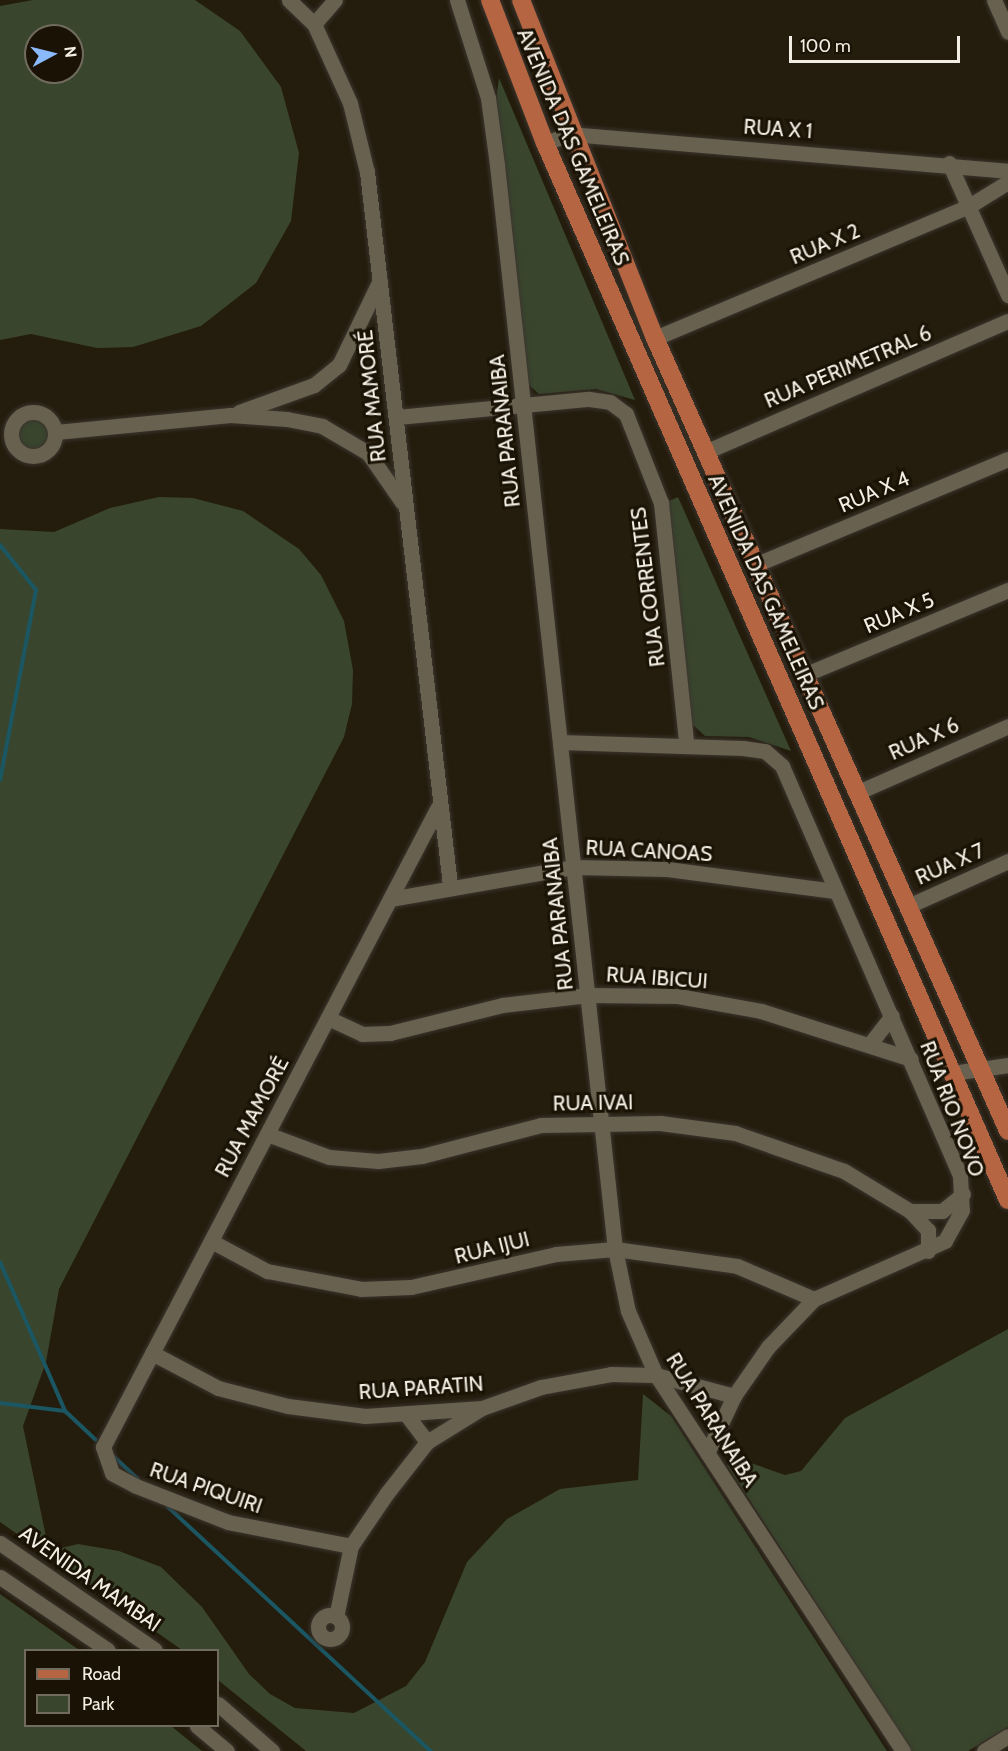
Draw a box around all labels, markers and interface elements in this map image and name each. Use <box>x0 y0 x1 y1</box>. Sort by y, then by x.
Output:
north arrow <box>24 24 84 84</box>
scale bar <box>792 24 963 62</box>
street label: AVENIDA DAS GAMELEIRAS <box>512 25 634 269</box>
text: 100 m <box>800 35 851 57</box>
text: N <box>60 45 80 59</box>
street label: RUA X 1 <box>743 114 813 144</box>
street label: RUA X 2 <box>786 218 864 270</box>
street label: RUA PERIMETRAL 6 <box>761 320 935 414</box>
street label: RUA MAMORÉ <box>353 329 391 463</box>
street label: RUA PARANAIBA <box>484 353 526 509</box>
street label: RUA X 4 <box>835 466 913 518</box>
street label: AVENIDA DAS GAMELEIRAS <box>703 470 829 714</box>
street label: RUA CORRENTES <box>626 506 670 668</box>
street label: RUA X 5 <box>860 587 938 639</box>
street label: RUA X 6 <box>885 712 963 766</box>
street label: RUA CANOAS <box>585 835 713 867</box>
street label: RUA PARANAIBA <box>537 836 579 992</box>
street label: RUA X 7 <box>912 838 988 890</box>
street label: RUA IBICUI <box>605 962 709 994</box>
street label: RUA RIO NOVO <box>915 1037 989 1181</box>
street label: RUA MAMORÉ <box>210 1053 294 1181</box>
street label: RUA IVAI <box>552 1090 634 1116</box>
street label: RUA IJUI <box>452 1227 532 1269</box>
street label: RUA PARANAIBA <box>661 1348 763 1492</box>
street label: RUA PARATIN <box>358 1371 484 1405</box>
street label: RUA PIQUIRI <box>146 1457 266 1519</box>
street label: AVENIDA MAMBAI <box>14 1521 166 1637</box>
legend <box>24 1649 219 1727</box>
text: Road <box>82 1663 121 1685</box>
text: Park <box>82 1693 114 1715</box>

